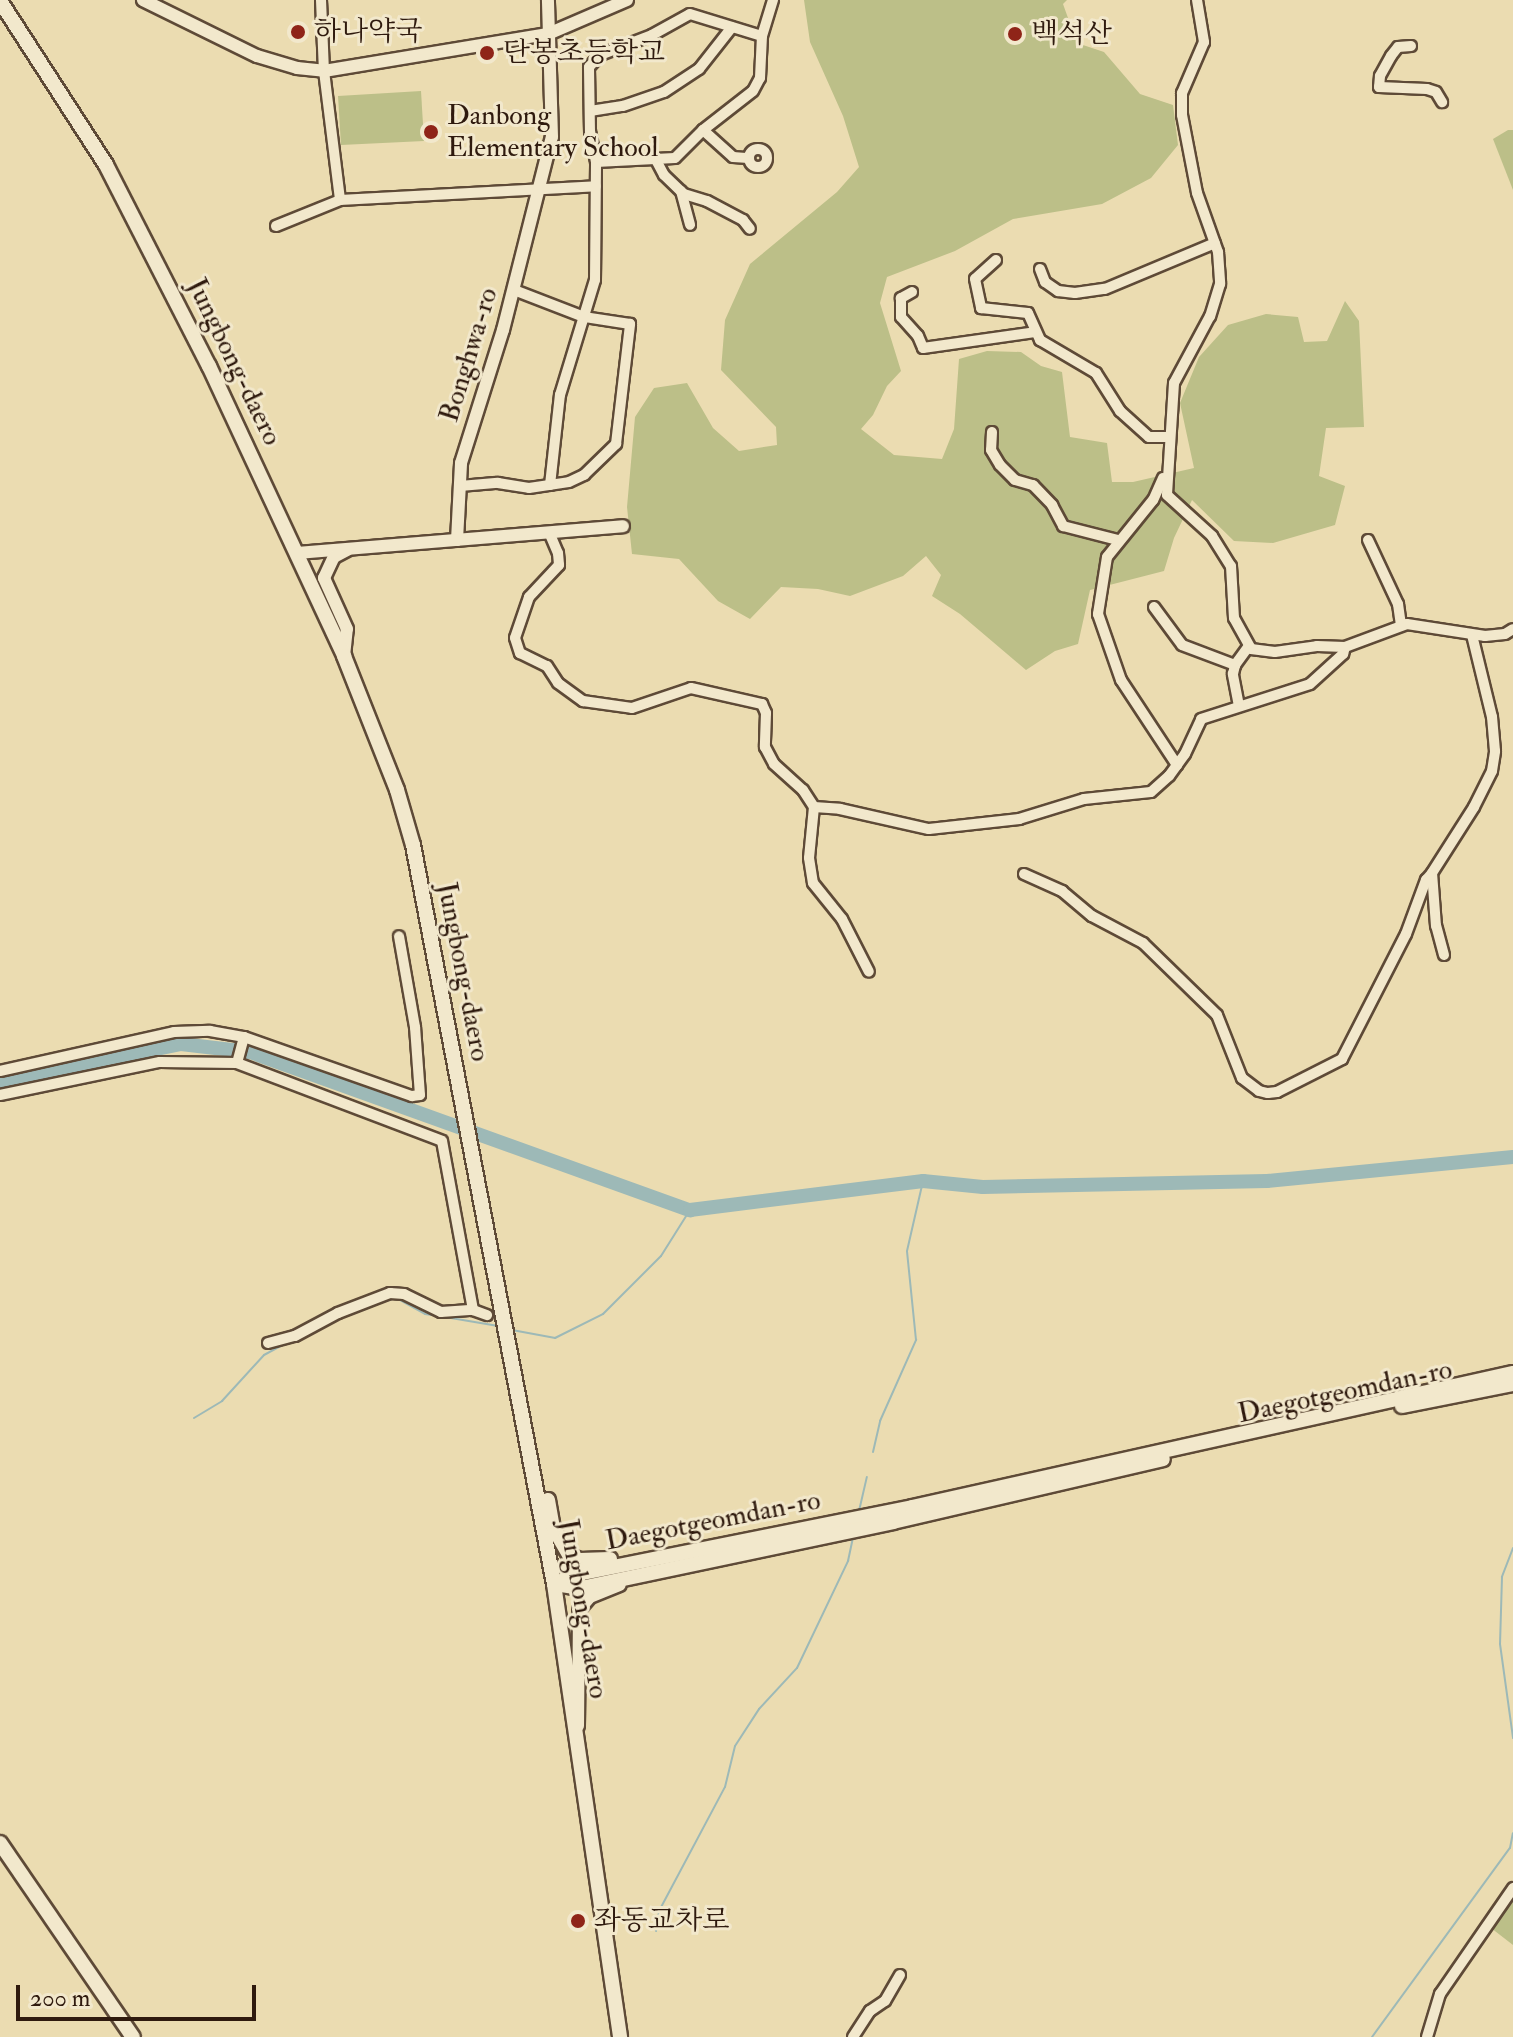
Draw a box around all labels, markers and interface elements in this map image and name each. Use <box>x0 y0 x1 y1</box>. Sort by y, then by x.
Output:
place label: 하나약국 <box>314 15 422 49</box>
place label: 백석산 <box>1031 17 1112 51</box>
marker: 하나약국 <box>289 23 307 41</box>
marker: 백석산 <box>1006 25 1024 43</box>
place label: 단봉초등학교 <box>503 36 665 70</box>
marker: 단봉초등학교 <box>478 44 496 62</box>
place label: Danbong Elementary School <box>447 99 658 165</box>
marker: Danbong Elementary School <box>422 123 440 141</box>
street label: Jungbong-daero <box>179 273 289 451</box>
street label: Bonghwa-ro <box>433 284 505 426</box>
street label: Jungbong-daero <box>429 880 497 1064</box>
street label: Daegotgeomdan-ro <box>1235 1353 1455 1431</box>
street label: Daegotgeomdan-ro <box>603 1484 823 1558</box>
street label: Jungbong-daero <box>551 1517 615 1701</box>
place label: 좌동교차로 <box>594 1904 729 1938</box>
marker: 좌동교차로 <box>569 1912 587 1930</box>
scale bar <box>20 1969 260 2019</box>
text: 200 m <box>30 1983 90 2014</box>

